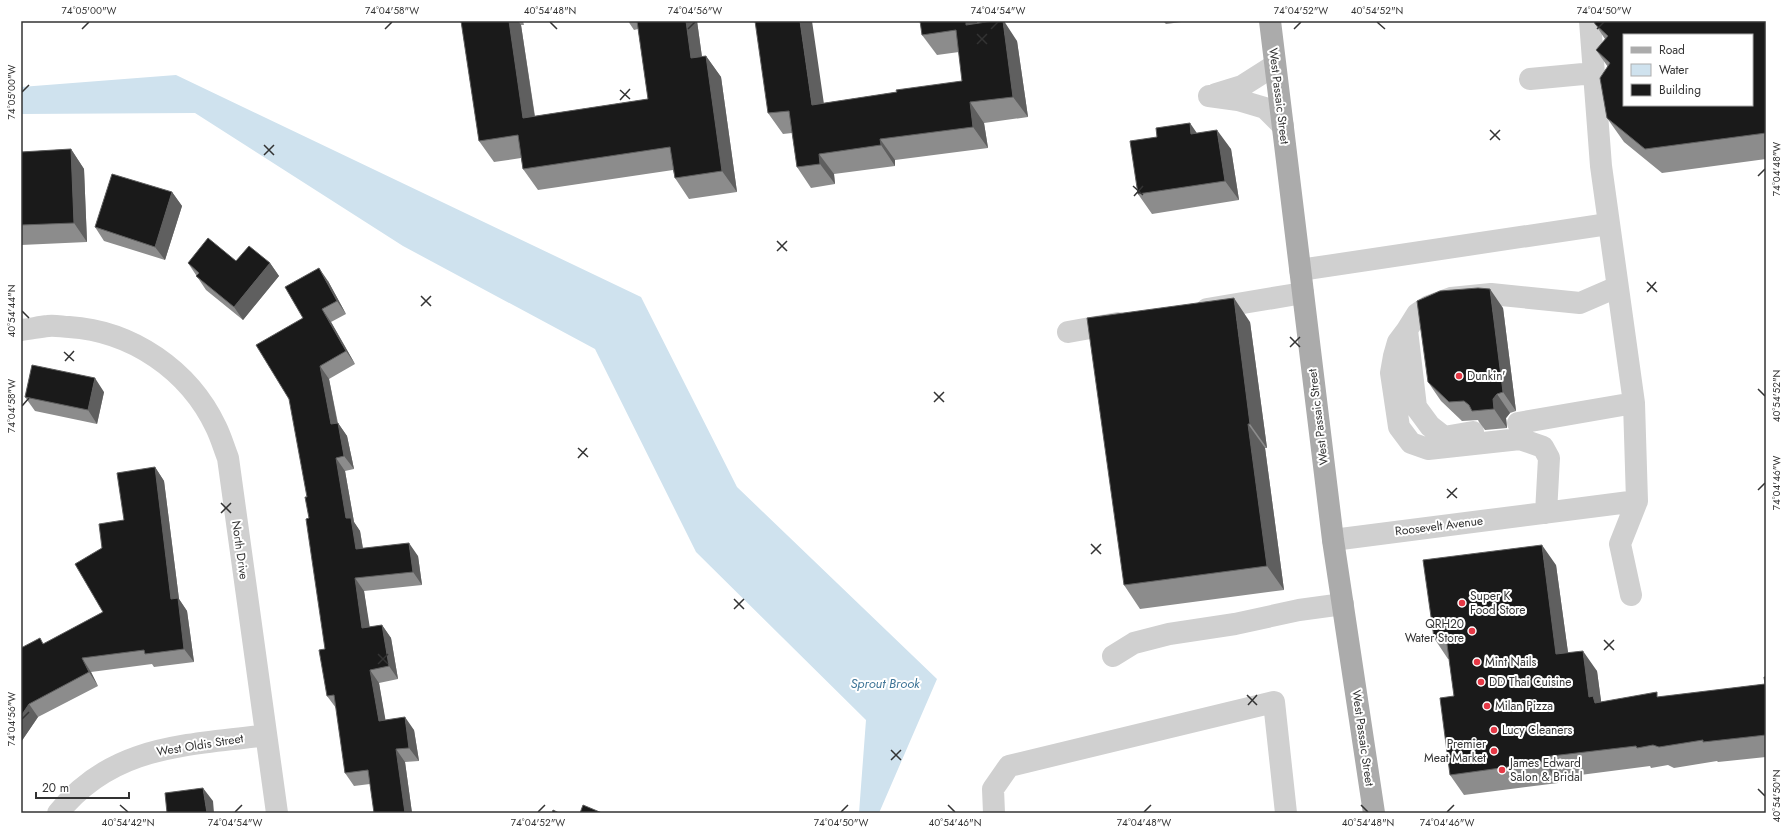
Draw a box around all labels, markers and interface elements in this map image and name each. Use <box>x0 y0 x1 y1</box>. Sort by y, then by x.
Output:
text: 74°05'00"W <box>62 3 117 18</box>
text: 74°04'58"W <box>365 3 419 18</box>
text: 40°54'48"N <box>524 3 576 18</box>
text: 74°04'56"W <box>668 3 722 18</box>
text: 74°04'54"W <box>971 3 1025 18</box>
text: 74°04'52"W <box>1274 3 1328 18</box>
text: 40°54'52"N <box>1351 3 1403 18</box>
text: 74°04'50"W <box>1577 3 1631 18</box>
legend <box>1623 34 1753 106</box>
text: Road <box>1659 41 1685 59</box>
street label: West Passaic Street <box>1264 47 1294 145</box>
text: Water <box>1659 61 1690 79</box>
text: 74°05'00"W <box>4 64 19 119</box>
text: Building <box>1659 81 1701 99</box>
text: 74°04'48"W <box>1769 142 1784 196</box>
text: 40°54'44"N <box>4 285 19 338</box>
place label: Dunkin' <box>1467 367 1506 385</box>
street label: West Passaic Street <box>1303 368 1333 466</box>
text: 40°54'52"N <box>1769 370 1784 422</box>
marker: Dunkin' <box>1454 371 1464 381</box>
text: 74°04'58"W <box>4 379 19 433</box>
text: 74°04'46"W <box>1769 456 1784 510</box>
street label: Roosevelt Avenue <box>1394 512 1484 540</box>
street label: North Drive <box>227 519 253 581</box>
place label: Super K Food Store <box>1470 587 1525 619</box>
marker: Super K Food Store <box>1457 598 1467 608</box>
place label: QRH20 Water Store <box>1405 615 1464 647</box>
marker: QRH20 Water Store <box>1467 626 1477 636</box>
place label: Mint Nails <box>1485 653 1537 671</box>
marker: Mint Nails <box>1472 657 1482 667</box>
place label: DD Thai Cuisine <box>1489 673 1571 691</box>
water label: Sprout Brook <box>850 674 920 693</box>
marker: DD Thai Cuisine <box>1476 677 1486 687</box>
street label: West Passaic Street <box>1347 689 1379 787</box>
text: 74°04'56"W <box>4 692 19 746</box>
place label: Milan Pizza <box>1495 697 1553 715</box>
marker: Milan Pizza <box>1482 701 1492 711</box>
place label: Lucy Cleaners <box>1502 721 1573 739</box>
marker: Lucy Cleaners <box>1489 725 1499 735</box>
street label: West Oldis Street <box>155 729 245 761</box>
place label: Premier Meat Market <box>1424 735 1487 767</box>
marker: Premier Meat Market <box>1489 746 1499 756</box>
place label: James Edward Salon & Bridal <box>1508 754 1583 786</box>
marker: James Edward Salon & Bridal <box>1497 765 1507 775</box>
text: 40°54'50"N <box>1769 770 1784 822</box>
scale bar <box>36 774 129 800</box>
text: 20 m <box>42 779 69 797</box>
text: 40°54'42"N <box>102 815 154 830</box>
text: 74°04'54"W <box>208 815 262 830</box>
text: 74°04'52"W <box>511 815 565 830</box>
text: 74°04'50"W <box>814 815 868 830</box>
text: 40°54'46"N <box>929 815 981 830</box>
text: 74°04'48"W <box>1117 815 1171 830</box>
text: 40°54'48"N <box>1342 815 1394 830</box>
text: 74°04'46"W <box>1420 815 1474 830</box>

